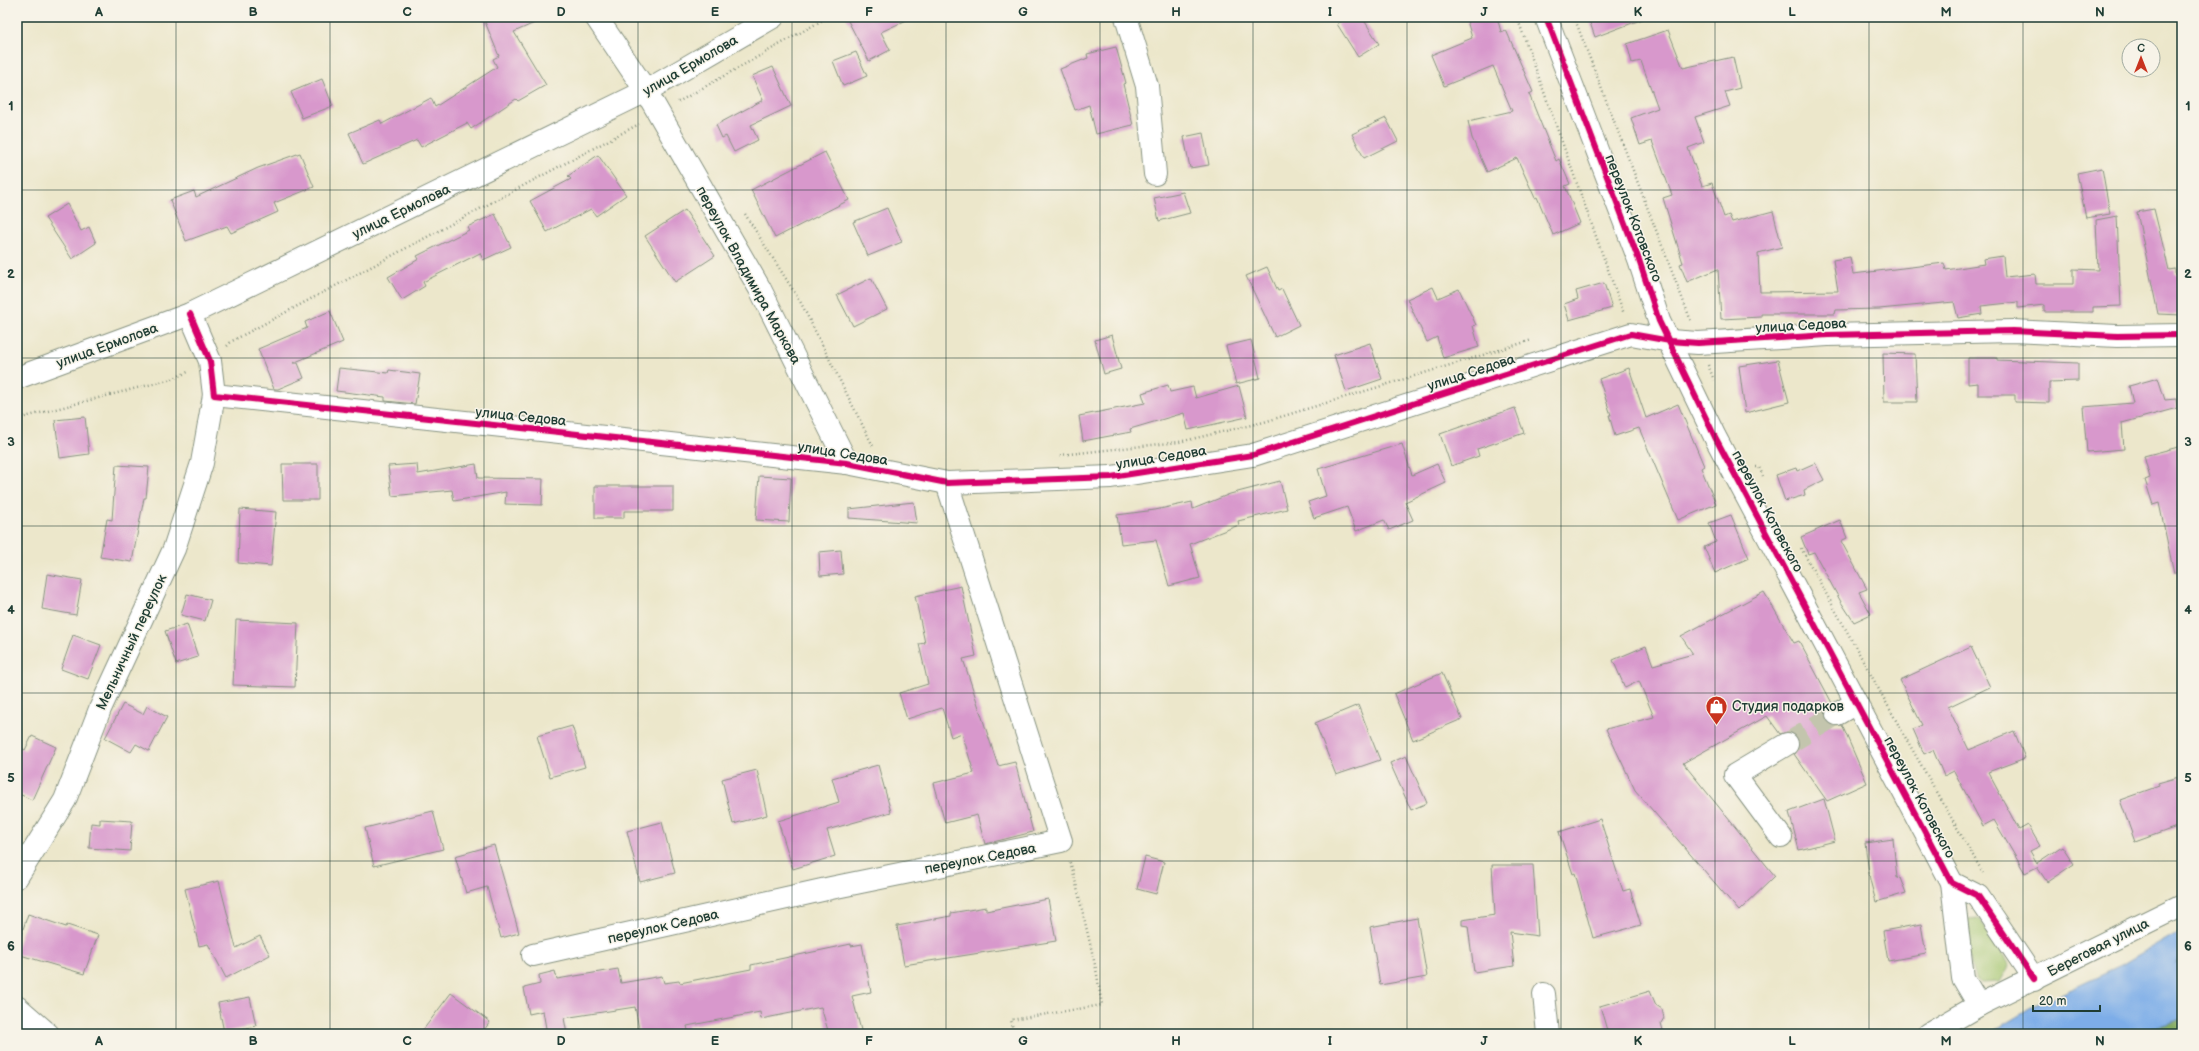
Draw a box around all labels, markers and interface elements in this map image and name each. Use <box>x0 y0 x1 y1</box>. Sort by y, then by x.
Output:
text: A <box>94 4 103 20</box>
text: B <box>248 4 258 20</box>
text: C <box>402 4 412 20</box>
text: D <box>556 4 566 20</box>
text: E <box>711 4 720 20</box>
text: F <box>865 4 873 20</box>
text: G <box>1018 4 1028 20</box>
text: H <box>1171 4 1181 20</box>
text: I <box>1328 4 1332 20</box>
text: J <box>1480 4 1488 20</box>
text: K <box>1634 4 1643 20</box>
text: L <box>1788 4 1796 20</box>
text: M <box>1940 4 1952 20</box>
text: N <box>2095 4 2105 20</box>
street label: улица Ермолова <box>640 31 741 99</box>
north arrow <box>2121 38 2161 78</box>
text: С <box>2137 42 2145 55</box>
text: 1 <box>8 98 14 114</box>
text: 1 <box>2185 98 2191 114</box>
street label: переулок Котовского <box>1601 152 1666 284</box>
street label: улица Ермолова <box>350 180 454 242</box>
street label: переулок Владимира Маркова <box>692 183 805 368</box>
text: 2 <box>7 266 15 282</box>
text: 2 <box>2184 266 2192 282</box>
street label: улица Седова <box>1755 315 1848 336</box>
street label: улица Ермолова <box>54 319 161 372</box>
street label: улица Седова <box>1425 350 1518 395</box>
street label: улица Седова <box>475 403 568 430</box>
text: 3 <box>7 434 15 450</box>
text: 3 <box>2184 434 2192 450</box>
street label: улица Седова <box>797 438 890 469</box>
street label: улица Седова <box>1115 442 1208 473</box>
street label: переулок Котовского <box>1728 448 1807 575</box>
street label: Мельничный переулок <box>92 571 171 713</box>
text: 4 <box>7 602 15 618</box>
text: 4 <box>2184 602 2192 618</box>
shop icon: Студия подарков <box>1703 693 1729 726</box>
place label: Студия подарков <box>1732 698 1845 715</box>
street label: переулок Котовского <box>1880 734 1959 861</box>
text: 5 <box>7 770 15 786</box>
text: 5 <box>2184 770 2192 786</box>
street label: переулок Седова <box>923 839 1038 878</box>
street label: переулок Седова <box>606 905 721 948</box>
street label: Береговая улица <box>2045 914 2152 980</box>
text: 6 <box>7 938 15 954</box>
text: 6 <box>2184 938 2192 954</box>
scale bar <box>2033 987 2100 1013</box>
text: 20 m <box>2039 994 2066 1009</box>
text: A <box>94 1033 103 1049</box>
text: B <box>248 1033 258 1049</box>
text: C <box>402 1033 412 1049</box>
text: D <box>556 1033 566 1049</box>
text: E <box>711 1033 720 1049</box>
text: F <box>865 1033 873 1049</box>
text: G <box>1018 1033 1028 1049</box>
text: H <box>1171 1033 1181 1049</box>
text: I <box>1328 1033 1332 1049</box>
text: J <box>1480 1033 1488 1049</box>
text: K <box>1634 1033 1643 1049</box>
text: L <box>1788 1033 1796 1049</box>
text: M <box>1940 1033 1952 1049</box>
text: N <box>2095 1033 2105 1049</box>

